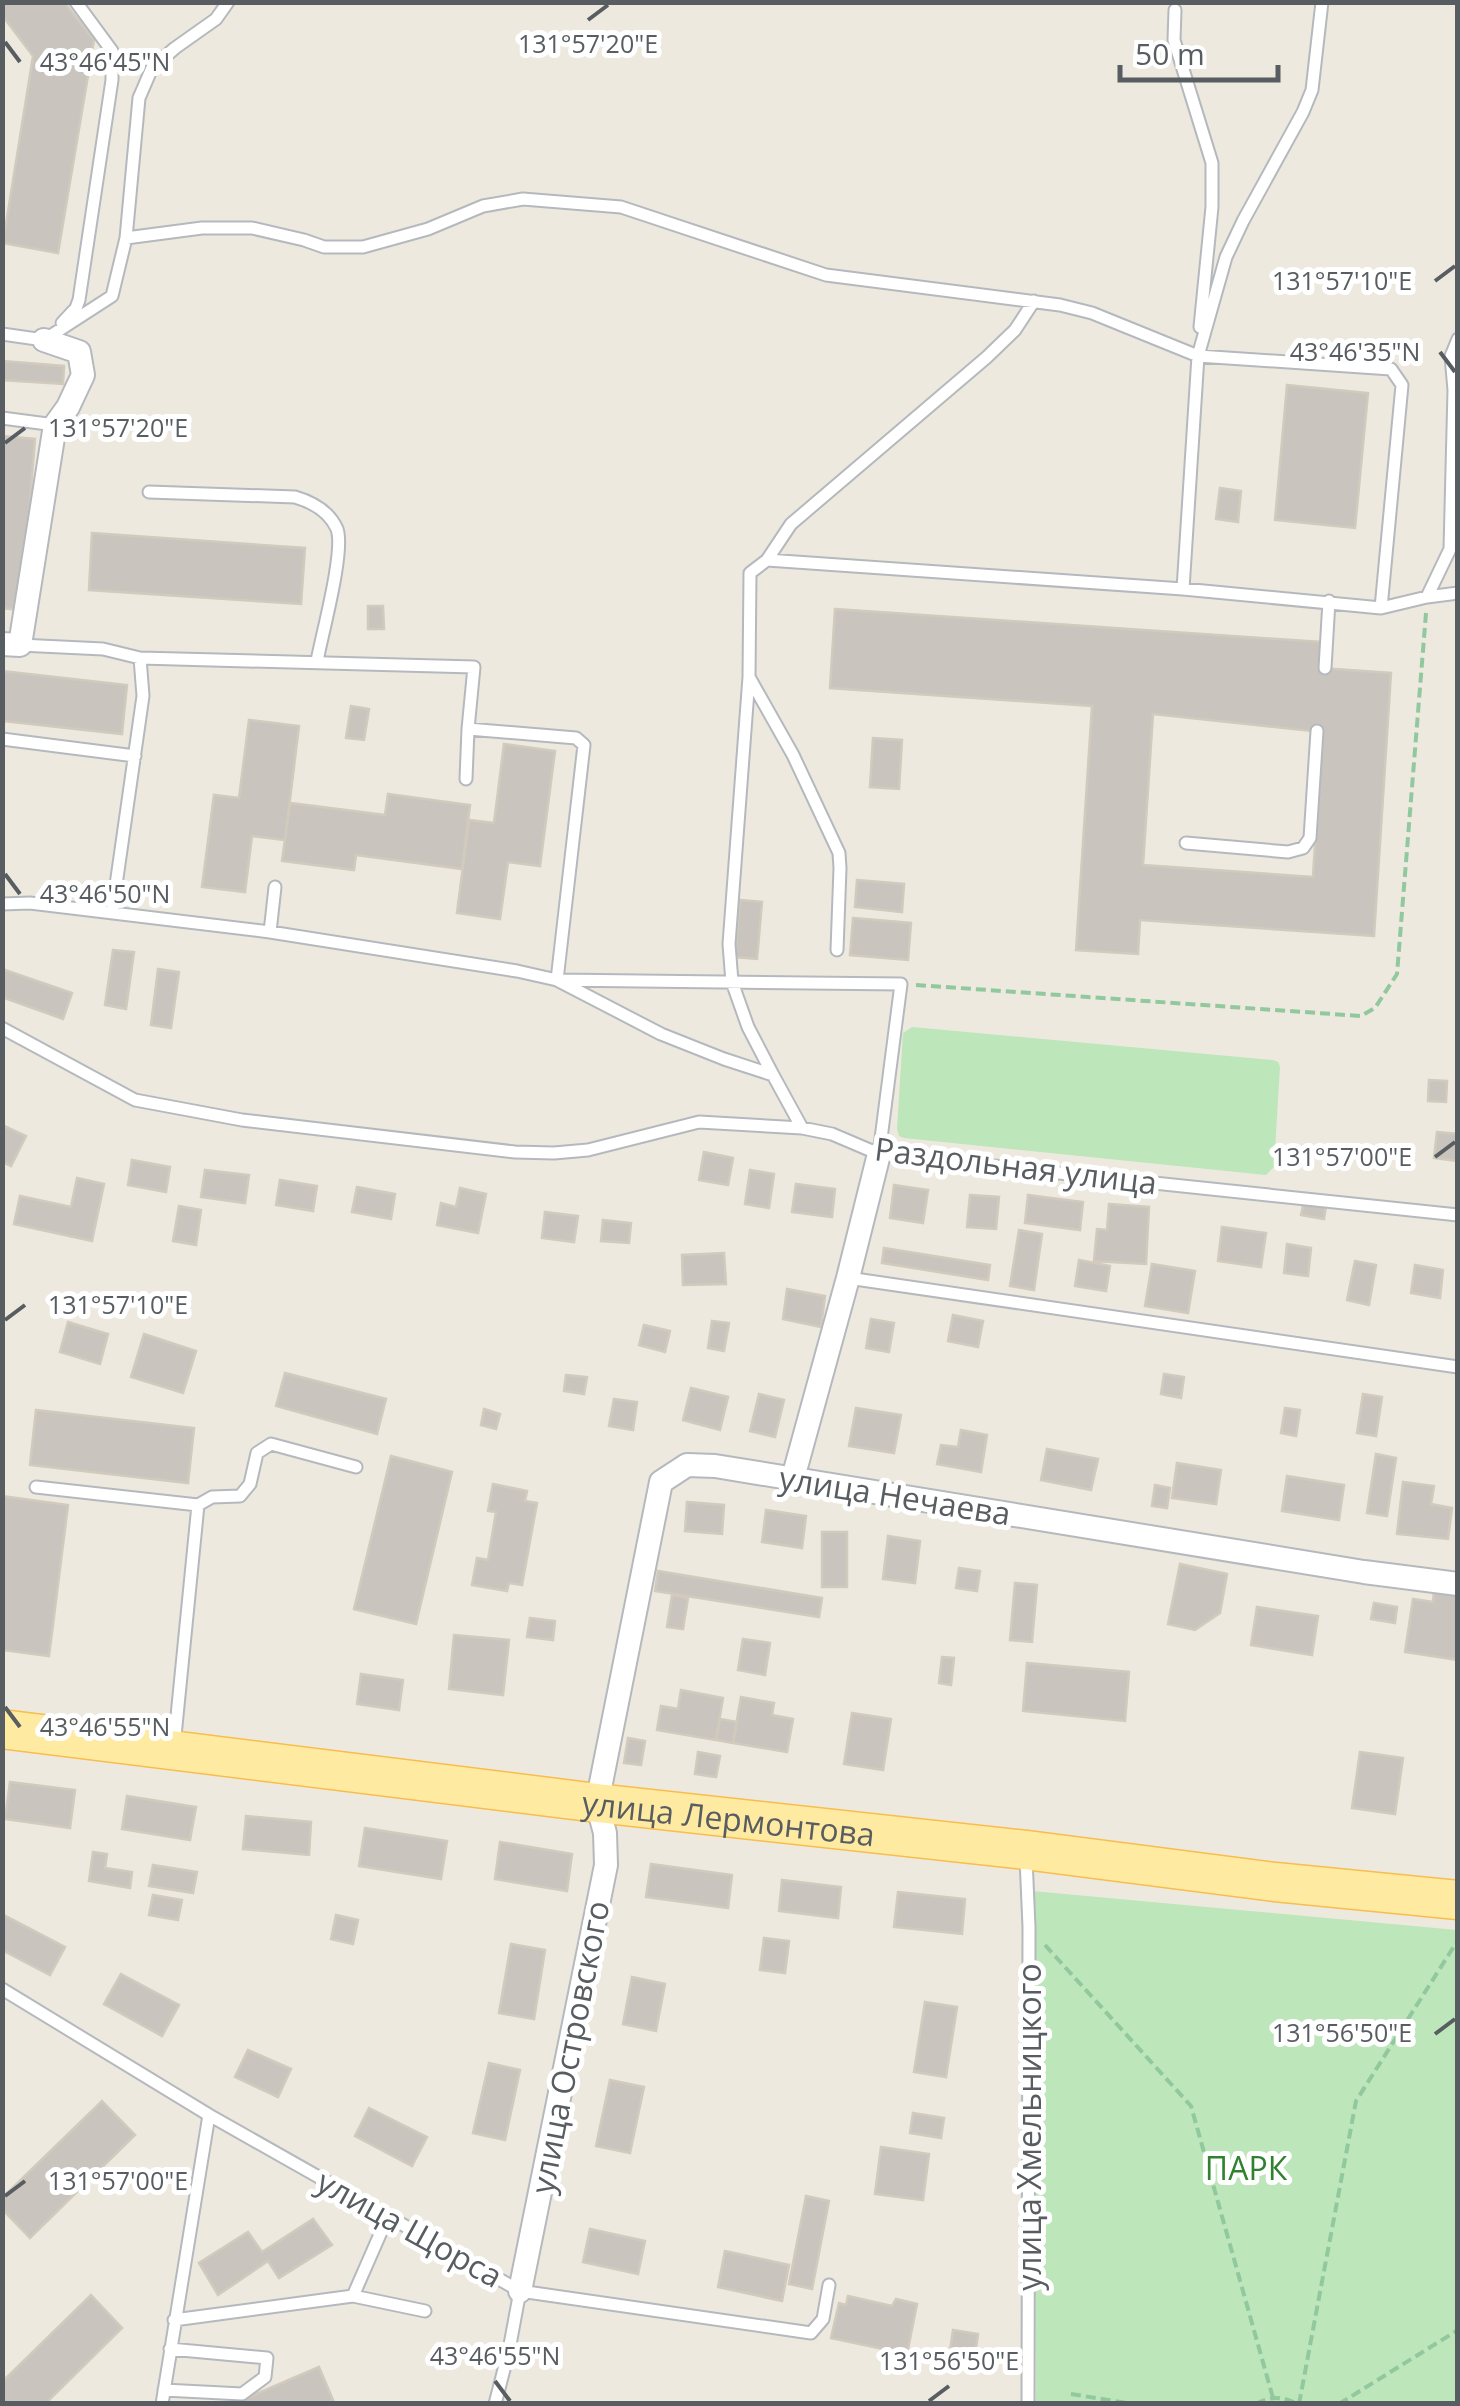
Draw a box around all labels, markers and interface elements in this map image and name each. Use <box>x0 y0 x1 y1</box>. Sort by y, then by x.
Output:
scale bar <box>1120 20 1278 82</box>
text: 131°57'20"E <box>518 26 658 60</box>
text: 50 m <box>1135 33 1205 74</box>
text: 43°46'45"N <box>40 44 170 78</box>
text: 131°57'10"E <box>1272 263 1412 297</box>
text: 43°46'35"N <box>1290 334 1420 368</box>
text: 131°57'20"E <box>48 410 188 444</box>
text: 43°46'50"N <box>40 876 170 910</box>
street label: Раздольная улица <box>872 1126 1160 1204</box>
text: 131°57'00"E <box>1272 1139 1412 1173</box>
text: 131°57'10"E <box>48 1287 188 1321</box>
street label: улица Нечаева <box>776 1455 1014 1535</box>
text: 43°46'55"N <box>40 1709 170 1743</box>
street label: улица Лермонтова <box>580 1780 877 1855</box>
street label: улица Островского <box>520 1897 618 2197</box>
street label: улица Хмельницкого <box>1007 1963 1050 2291</box>
text: 131°56'50"E <box>1272 2015 1412 2049</box>
park label: ПАРК <box>1205 2146 1288 2189</box>
street label: улица Щорса <box>310 2159 510 2297</box>
text: 131°57'00"E <box>48 2163 188 2197</box>
text: 43°46'55"N <box>430 2338 560 2372</box>
text: 131°56'50"E <box>879 2343 1019 2377</box>

